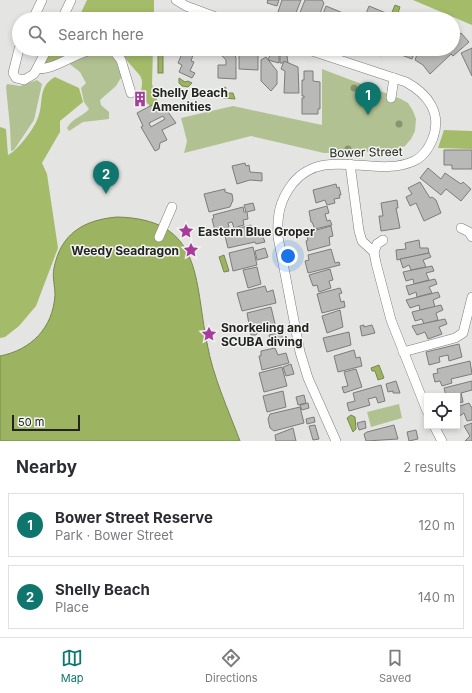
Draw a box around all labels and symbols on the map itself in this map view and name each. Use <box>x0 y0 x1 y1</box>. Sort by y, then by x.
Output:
pin: 1 <box>355 82 381 115</box>
place label: Shelly Beach Amenities <box>152 85 228 114</box>
building icon: Shelly Beach Amenities <box>131 90 149 108</box>
street label: Bower Street <box>329 144 403 160</box>
pin: 2 <box>93 161 119 194</box>
place icon: Eastern Blue Groper <box>177 222 195 240</box>
place label: Eastern Blue Groper <box>198 224 315 239</box>
place icon: Weedy Seadragon <box>182 241 200 259</box>
place label: Weedy Seadragon <box>71 243 179 258</box>
your location <box>278 246 298 266</box>
place label: Snorkeling and SCUBA diving <box>221 320 309 349</box>
place icon: Snorkeling and SCUBA diving <box>200 325 218 343</box>
scale bar <box>12 413 80 432</box>

